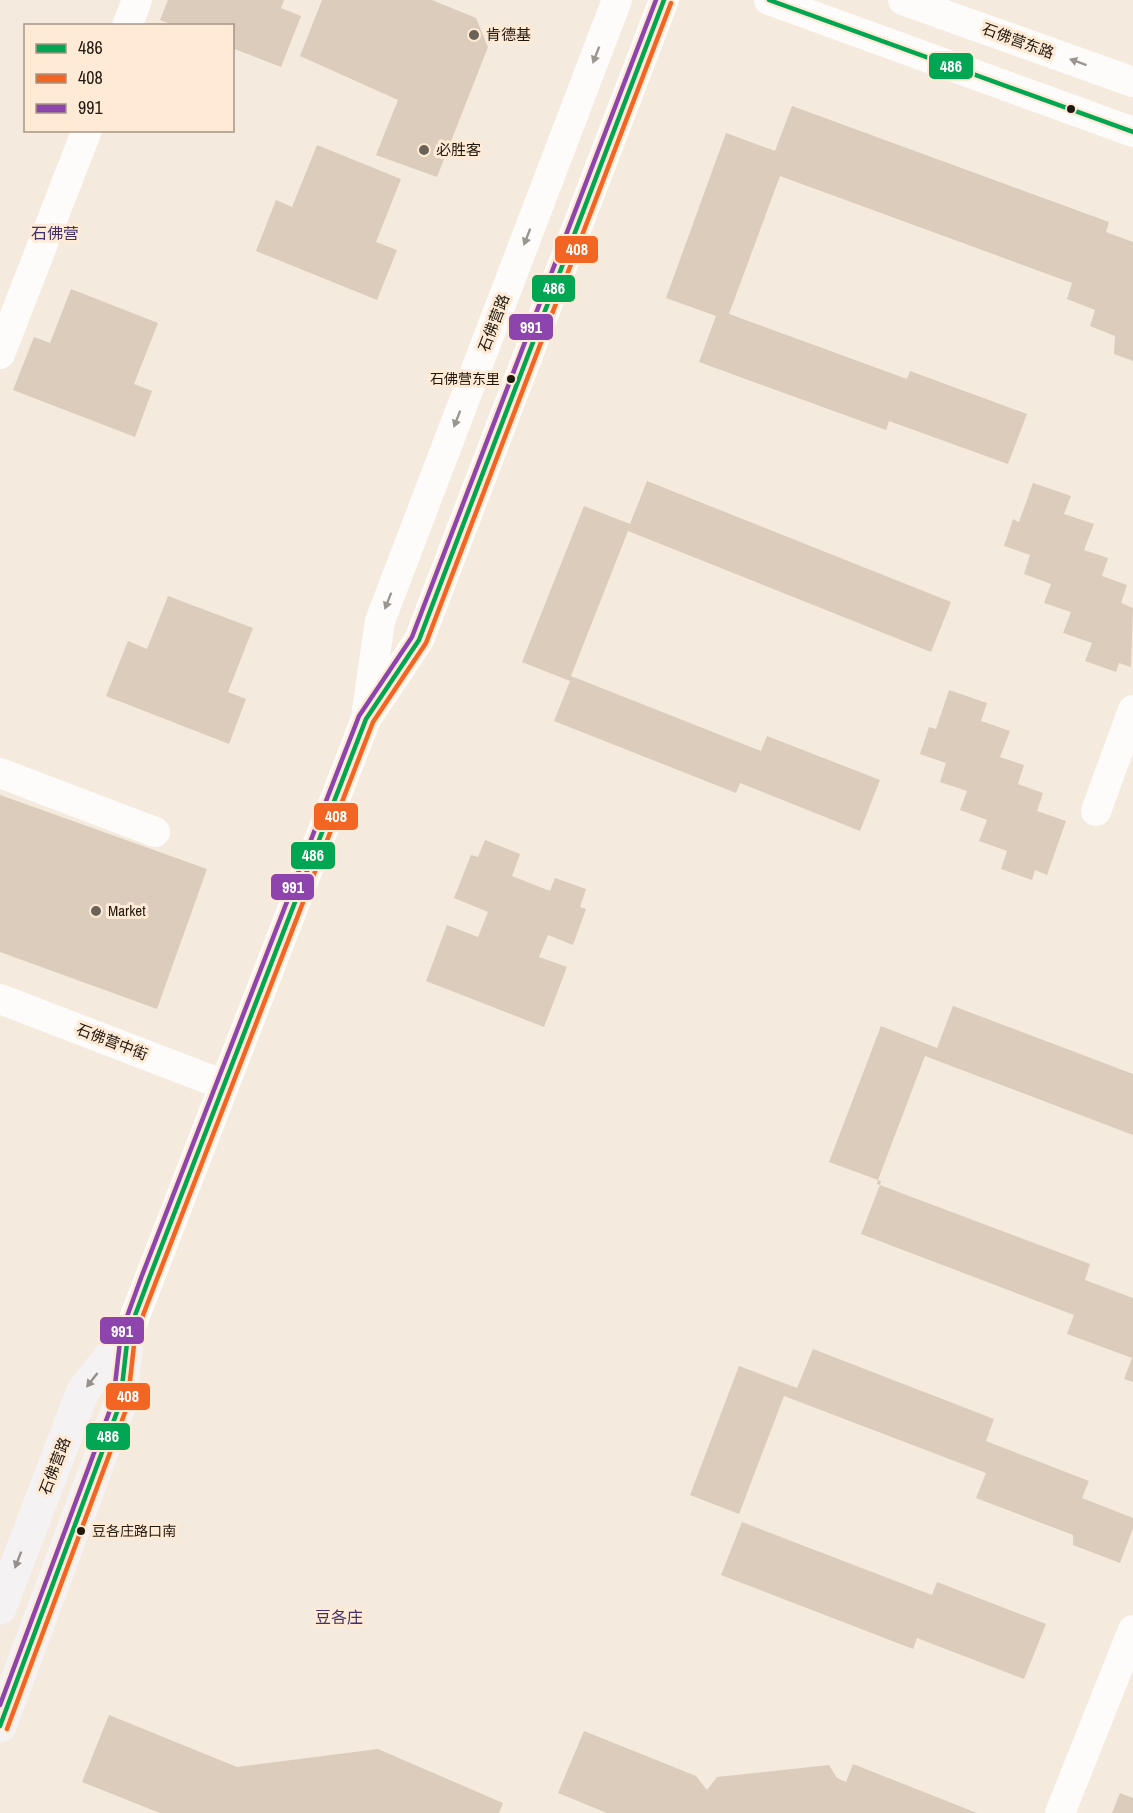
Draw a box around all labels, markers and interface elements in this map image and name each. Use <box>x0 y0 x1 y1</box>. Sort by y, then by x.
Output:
street label: 石佛营东路 <box>979 18 1057 63</box>
legend <box>24 24 234 132</box>
place label: 肯德基 <box>486 24 531 45</box>
marker: 肯德基 <box>467 28 481 42</box>
text: 486 <box>78 35 103 60</box>
one-way arrow <box>591 46 601 64</box>
line badge: 486 <box>928 52 974 80</box>
text: 486 <box>940 55 962 77</box>
one-way arrow <box>1069 57 1087 67</box>
text: 408 <box>78 65 103 90</box>
text: 991 <box>78 95 103 120</box>
unlabelled marker <box>1065 103 1077 115</box>
place label: 必胜客 <box>436 139 481 160</box>
marker: 必胜客 <box>417 143 431 157</box>
district label: 石佛营 <box>31 222 79 244</box>
one-way arrow <box>521 228 531 246</box>
line badge: 408 <box>554 235 599 264</box>
text: 408 <box>566 238 588 260</box>
line badge: 486 <box>531 274 576 303</box>
text: 486 <box>543 277 565 299</box>
street label: 石佛营路 <box>473 291 514 355</box>
line badge: 991 <box>508 313 554 341</box>
text: 991 <box>520 316 543 338</box>
place label: 石佛营东里 <box>430 370 500 388</box>
marker: 石佛营东里 <box>505 373 517 385</box>
one-way arrow <box>452 410 461 428</box>
one-way arrow <box>382 592 392 610</box>
line badge: 408 <box>313 802 359 831</box>
text: 408 <box>325 805 347 827</box>
line badge: 486 <box>290 841 336 870</box>
text: 486 <box>302 844 324 866</box>
line badge: 991 <box>270 873 315 901</box>
text: 991 <box>282 876 305 898</box>
place label: Market <box>108 900 146 921</box>
marker: Market <box>89 904 103 918</box>
street label: 石佛营中街 <box>73 1018 151 1065</box>
line badge: 991 <box>99 1316 145 1345</box>
text: 991 <box>111 1320 134 1342</box>
one-way arrow <box>86 1372 99 1388</box>
line badge: 408 <box>105 1382 151 1411</box>
text: 408 <box>117 1385 139 1407</box>
line badge: 486 <box>85 1422 131 1451</box>
text: 486 <box>97 1425 119 1447</box>
street label: 石佛营路 <box>34 1434 75 1498</box>
place label: 豆各庄路口南 <box>92 1522 176 1540</box>
marker: 豆各庄路口南 <box>75 1525 87 1537</box>
one-way arrow <box>13 1551 23 1569</box>
district label: 豆各庄 <box>315 1606 363 1628</box>

